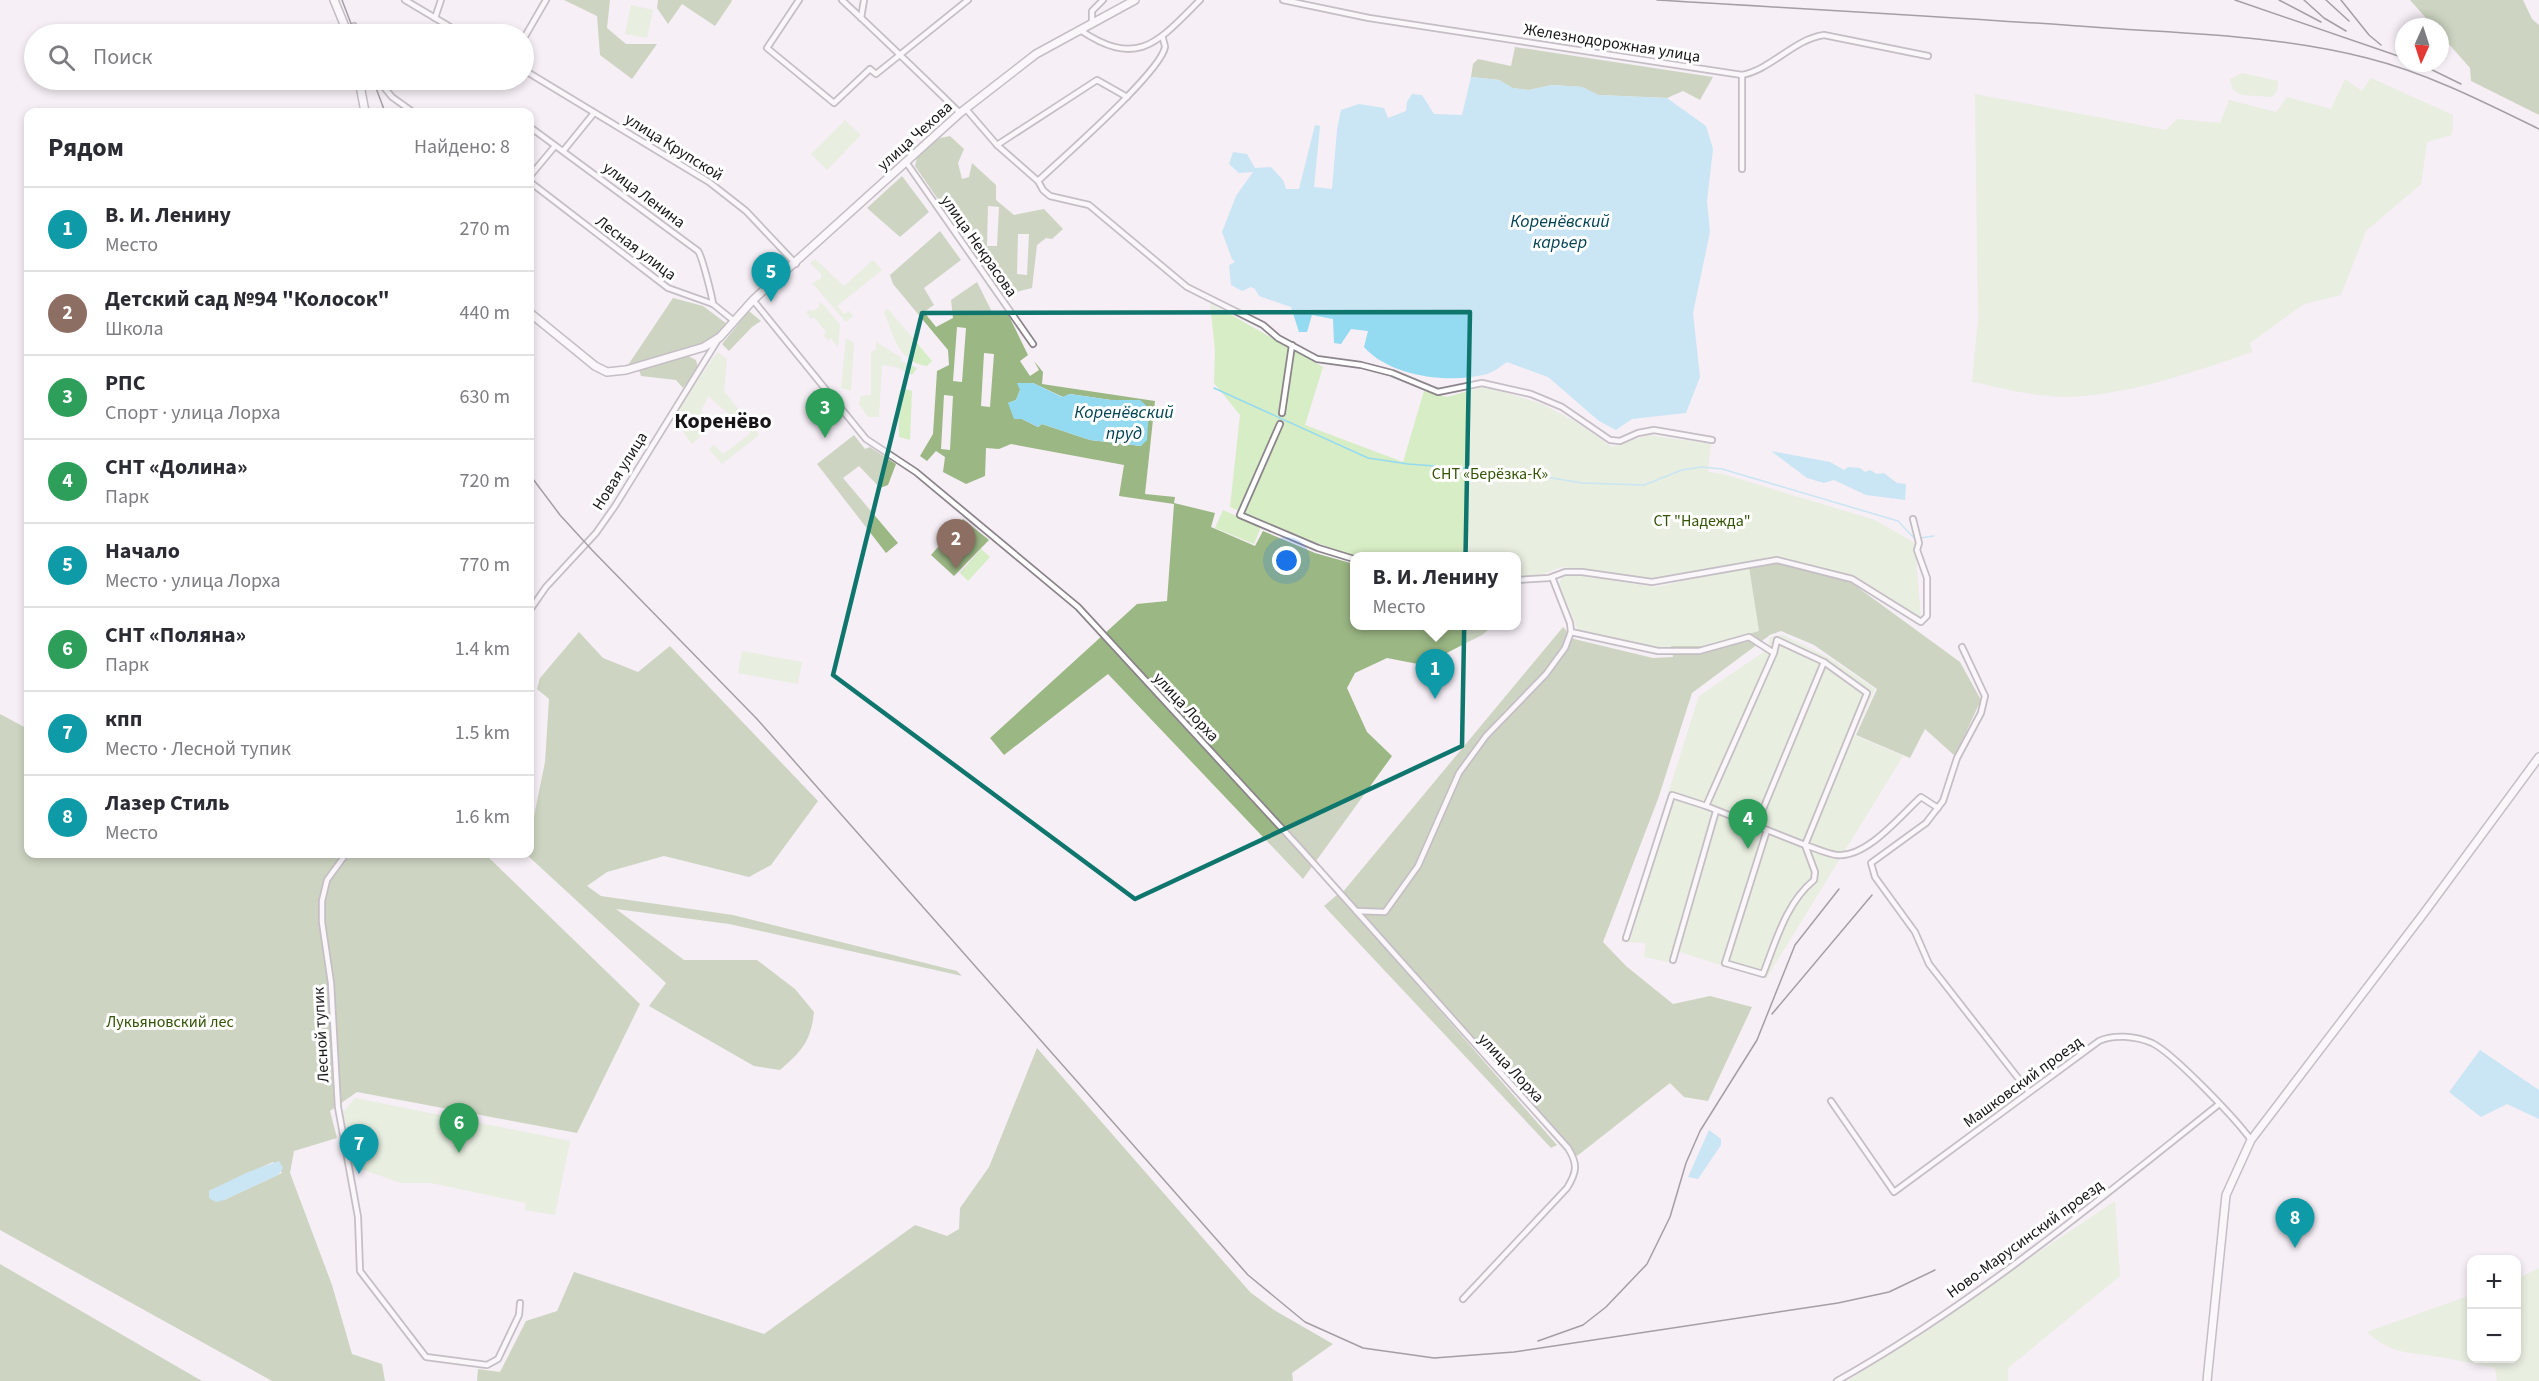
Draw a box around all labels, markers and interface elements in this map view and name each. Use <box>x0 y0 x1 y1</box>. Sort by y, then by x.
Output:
street label: Железнодорожная улица <box>1522 18 1702 68</box>
north arrow <box>2395 18 2449 72</box>
search box <box>24 24 534 90</box>
icon: search <box>45 41 78 74</box>
text: Поиск <box>93 41 152 73</box>
street label: улица Чехова <box>873 96 957 176</box>
street label: улица Крупской <box>621 108 727 186</box>
text: Рядом <box>48 129 124 166</box>
text: Найдено: 8 <box>414 133 510 161</box>
street label: улица Ленина <box>598 157 690 233</box>
street label: улица Некрасова <box>936 191 1022 301</box>
text: В. И. Ленину <box>105 199 231 231</box>
water label: Коренёвский карьер <box>1510 209 1610 255</box>
street label: Лесная улица <box>591 210 681 286</box>
text: 1 <box>62 215 73 243</box>
text: 270 m <box>460 215 510 243</box>
text: Место <box>105 231 158 259</box>
pin: 5 <box>752 252 790 302</box>
text: Детский сад №94 "Колосок" <box>105 283 390 315</box>
text: 2 <box>62 299 73 327</box>
text: 440 m <box>460 299 510 327</box>
text: Школа <box>105 315 164 343</box>
text: РПС <box>105 367 146 399</box>
text: 3 <box>62 383 73 411</box>
text: 630 m <box>460 383 510 411</box>
pin: 3 <box>806 388 844 438</box>
text: Спорт · улица Лорха <box>105 399 281 427</box>
water label: Коренёвский пруд <box>1074 400 1174 446</box>
district label: Коренёво <box>674 405 772 437</box>
street label: Новая улица <box>587 428 653 514</box>
text: СНТ «Долина» <box>105 451 248 483</box>
park label: СНТ «Берёзка-К» <box>1432 463 1548 485</box>
text: 4 <box>62 467 73 495</box>
text: 720 m <box>460 467 510 495</box>
text: Парк <box>105 483 149 511</box>
park label: СТ "Надежда" <box>1653 510 1751 532</box>
pin: 2 <box>936 520 976 569</box>
text: Начало <box>105 535 180 567</box>
your location <box>1272 546 1301 575</box>
text: 5 <box>62 551 73 579</box>
text: 770 m <box>460 551 510 579</box>
popup <box>1350 552 1521 630</box>
text: В. И. Ленину <box>1373 561 1498 593</box>
text: Место · улица Лорха <box>105 567 281 595</box>
text: Место <box>1373 593 1426 621</box>
text: СНТ «Поляна» <box>105 619 246 651</box>
text: 6 <box>62 635 73 663</box>
text: 1.4 km <box>455 635 510 663</box>
pin: 1 <box>1416 650 1454 699</box>
text: Парк <box>105 651 149 679</box>
street label: улица Лорха <box>1148 667 1224 747</box>
text: кпп <box>105 703 142 735</box>
text: 7 <box>62 719 73 747</box>
text: 1.5 km <box>455 719 510 747</box>
text: Место · Лесной тупик <box>105 735 291 763</box>
text: Лазер Стиль <box>105 787 230 819</box>
pin: 4 <box>1728 800 1768 849</box>
text: 8 <box>62 803 73 831</box>
text: 1.6 km <box>455 803 510 831</box>
text: Место <box>105 819 158 847</box>
street label: Лесной тупик <box>308 986 334 1083</box>
park label: Лукьяновский лес <box>106 1011 234 1033</box>
street label: улица Лорха <box>1473 1028 1549 1108</box>
street label: Машковский проезд <box>1959 1031 2088 1133</box>
pin: 6 <box>440 1104 478 1153</box>
pin: 7 <box>340 1124 378 1174</box>
street label: Ново-Марусинский проезд <box>1942 1174 2108 1303</box>
pin: 8 <box>2276 1198 2314 1248</box>
map controls <box>2467 1255 2521 1363</box>
button: + <box>2467 1255 2521 1309</box>
button: − <box>2467 1309 2521 1363</box>

